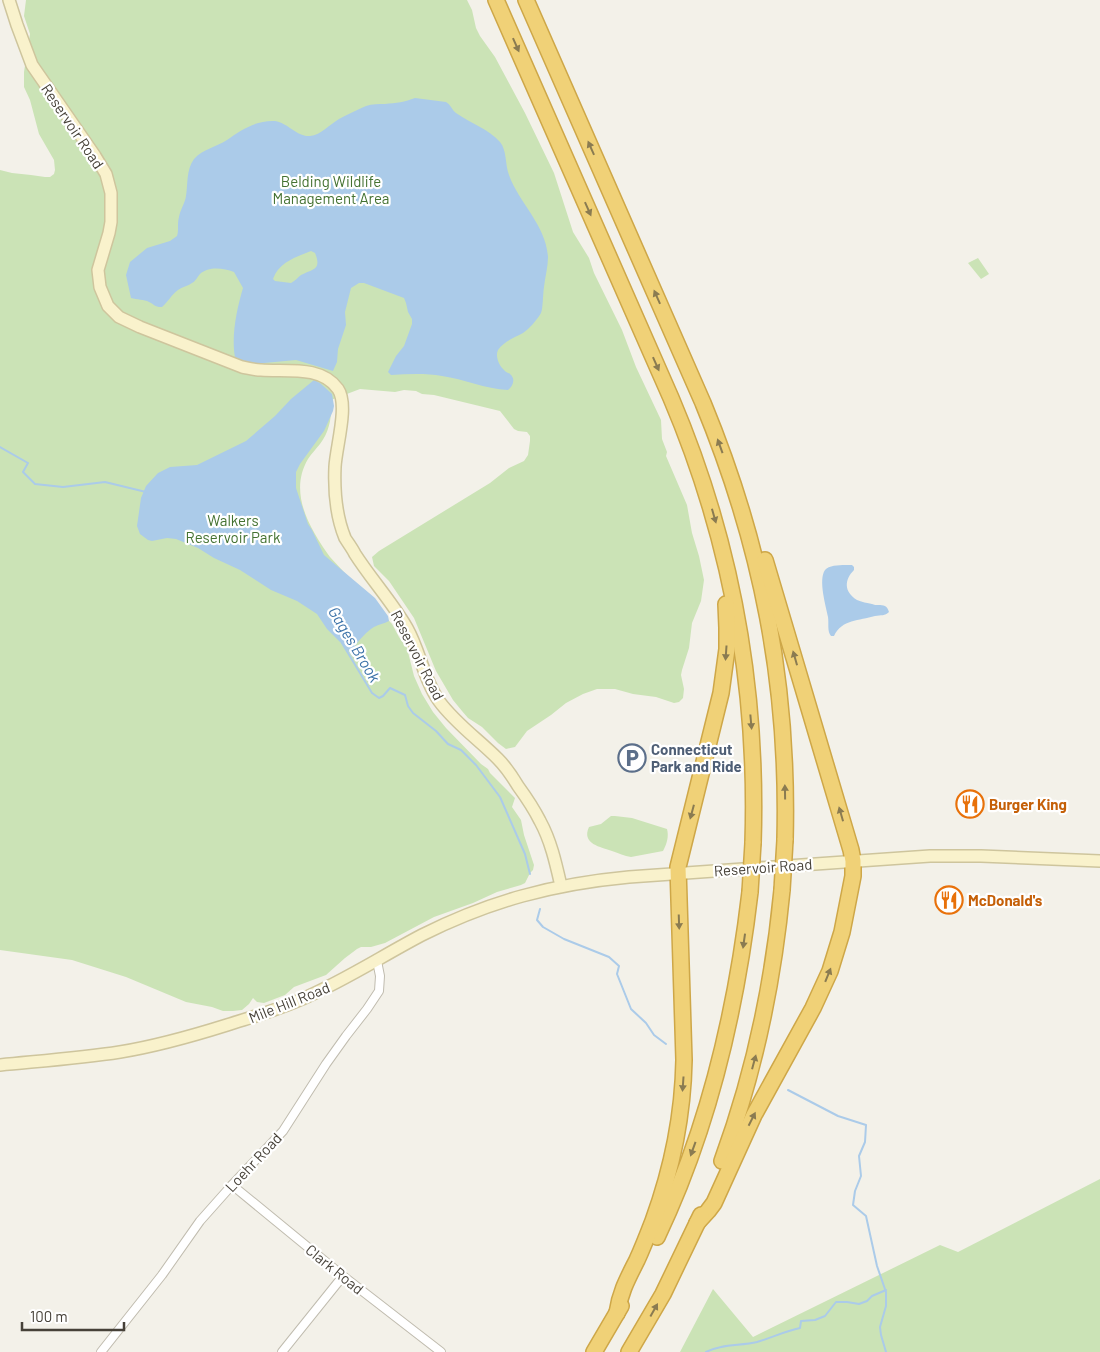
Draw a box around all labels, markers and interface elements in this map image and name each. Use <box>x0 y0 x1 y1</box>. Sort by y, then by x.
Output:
one-way arrow <box>512 38 520 52</box>
street label: Reservoir Road <box>38 80 108 172</box>
one-way arrow <box>587 141 595 155</box>
park label: Belding Wildlife Management Area <box>272 172 390 207</box>
one-way arrow <box>585 202 593 216</box>
one-way arrow <box>652 290 660 304</box>
one-way arrow <box>653 357 661 371</box>
one-way arrow <box>716 439 723 454</box>
one-way arrow <box>710 509 718 524</box>
park label: Walkers Reservoir Park <box>186 511 281 546</box>
water label: Gages Brook <box>325 603 385 685</box>
street label: Reservoir Road <box>388 607 448 703</box>
one-way arrow <box>722 646 730 662</box>
one-way arrow <box>790 651 798 666</box>
one-way arrow <box>747 714 755 730</box>
place label: Connecticut Park and Ride <box>651 740 742 775</box>
parking icon: Connecticut Park and Ride <box>617 743 647 773</box>
one-way arrow <box>781 783 789 799</box>
restaurant icon: Burger King <box>955 789 985 819</box>
place label: Burger King <box>989 795 1067 813</box>
one-way arrow <box>687 804 695 819</box>
one-way arrow <box>836 807 844 822</box>
street label: Reservoir Road <box>713 855 813 879</box>
restaurant icon: McDonald's <box>934 885 964 915</box>
place label: McDonald's <box>968 891 1043 909</box>
one-way arrow <box>676 914 684 930</box>
one-way arrow <box>740 933 748 949</box>
one-way arrow <box>824 967 832 982</box>
street label: Mile Hill Road <box>246 978 332 1026</box>
one-way arrow <box>750 1054 758 1069</box>
one-way arrow <box>678 1076 686 1092</box>
one-way arrow <box>748 1112 756 1126</box>
street label: Loehr Road <box>221 1129 285 1195</box>
one-way arrow <box>689 1142 697 1157</box>
street label: Clark Road <box>302 1240 368 1298</box>
scale bar <box>22 1300 125 1332</box>
one-way arrow <box>650 1303 658 1318</box>
text: 100 m <box>30 1307 68 1325</box>

